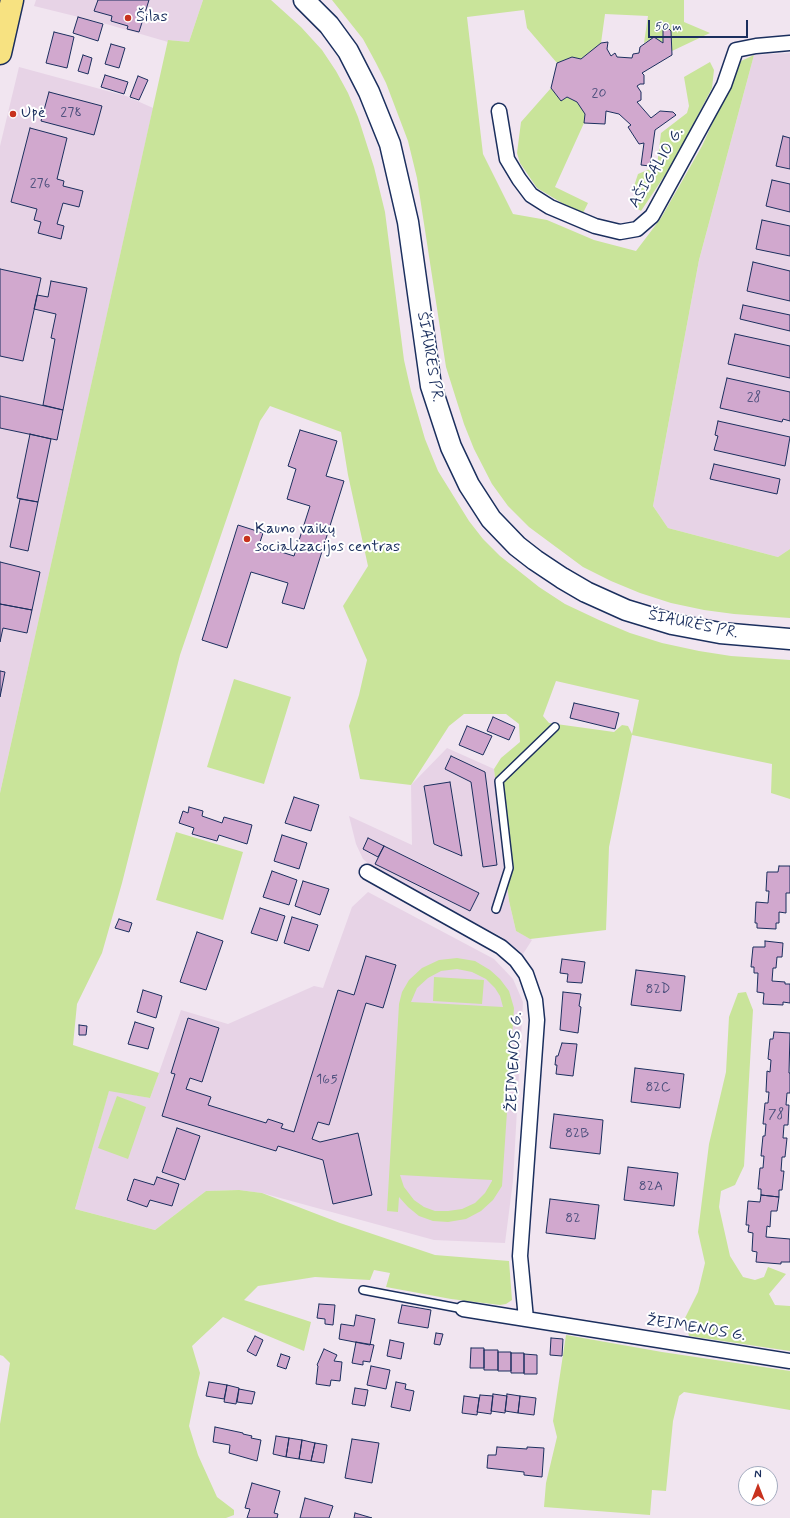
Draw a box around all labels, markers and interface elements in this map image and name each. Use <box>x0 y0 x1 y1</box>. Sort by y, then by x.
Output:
place label: Šilas <box>136 8 168 28</box>
scale bar <box>650 12 750 38</box>
marker: Šilas <box>123 13 133 23</box>
text: 50 m <box>655 19 682 35</box>
house number: 20 <box>592 86 606 102</box>
place label: Upė <box>21 104 46 124</box>
house number: 278 <box>60 105 82 121</box>
marker: Upė <box>8 109 18 119</box>
street label: AŠIGALIO G. <box>625 124 689 212</box>
house number: 276 <box>30 176 50 192</box>
street label: ŠIAURĖS PR. <box>412 310 446 404</box>
house number: 28 <box>747 390 761 406</box>
place label: Kauno vaikų socializacijos centras <box>255 520 400 558</box>
marker: Kauno vaikų socializacijos centras <box>242 534 252 544</box>
street label: ŠIAURĖS PR. <box>646 606 740 644</box>
house number: 82D <box>646 982 670 998</box>
street label: ŽEIMENOS G. <box>503 1012 527 1112</box>
house number: 165 <box>316 1072 338 1088</box>
house number: 82C <box>645 1080 671 1096</box>
house number: 78 <box>768 1107 784 1123</box>
house number: 82B <box>565 1126 589 1142</box>
house number: 82A <box>639 1179 663 1195</box>
house number: 82 <box>565 1211 581 1227</box>
street label: ŽEIMENOS G. <box>645 1312 747 1346</box>
north arrow <box>738 1466 778 1506</box>
text: N <box>754 1468 762 1482</box>

